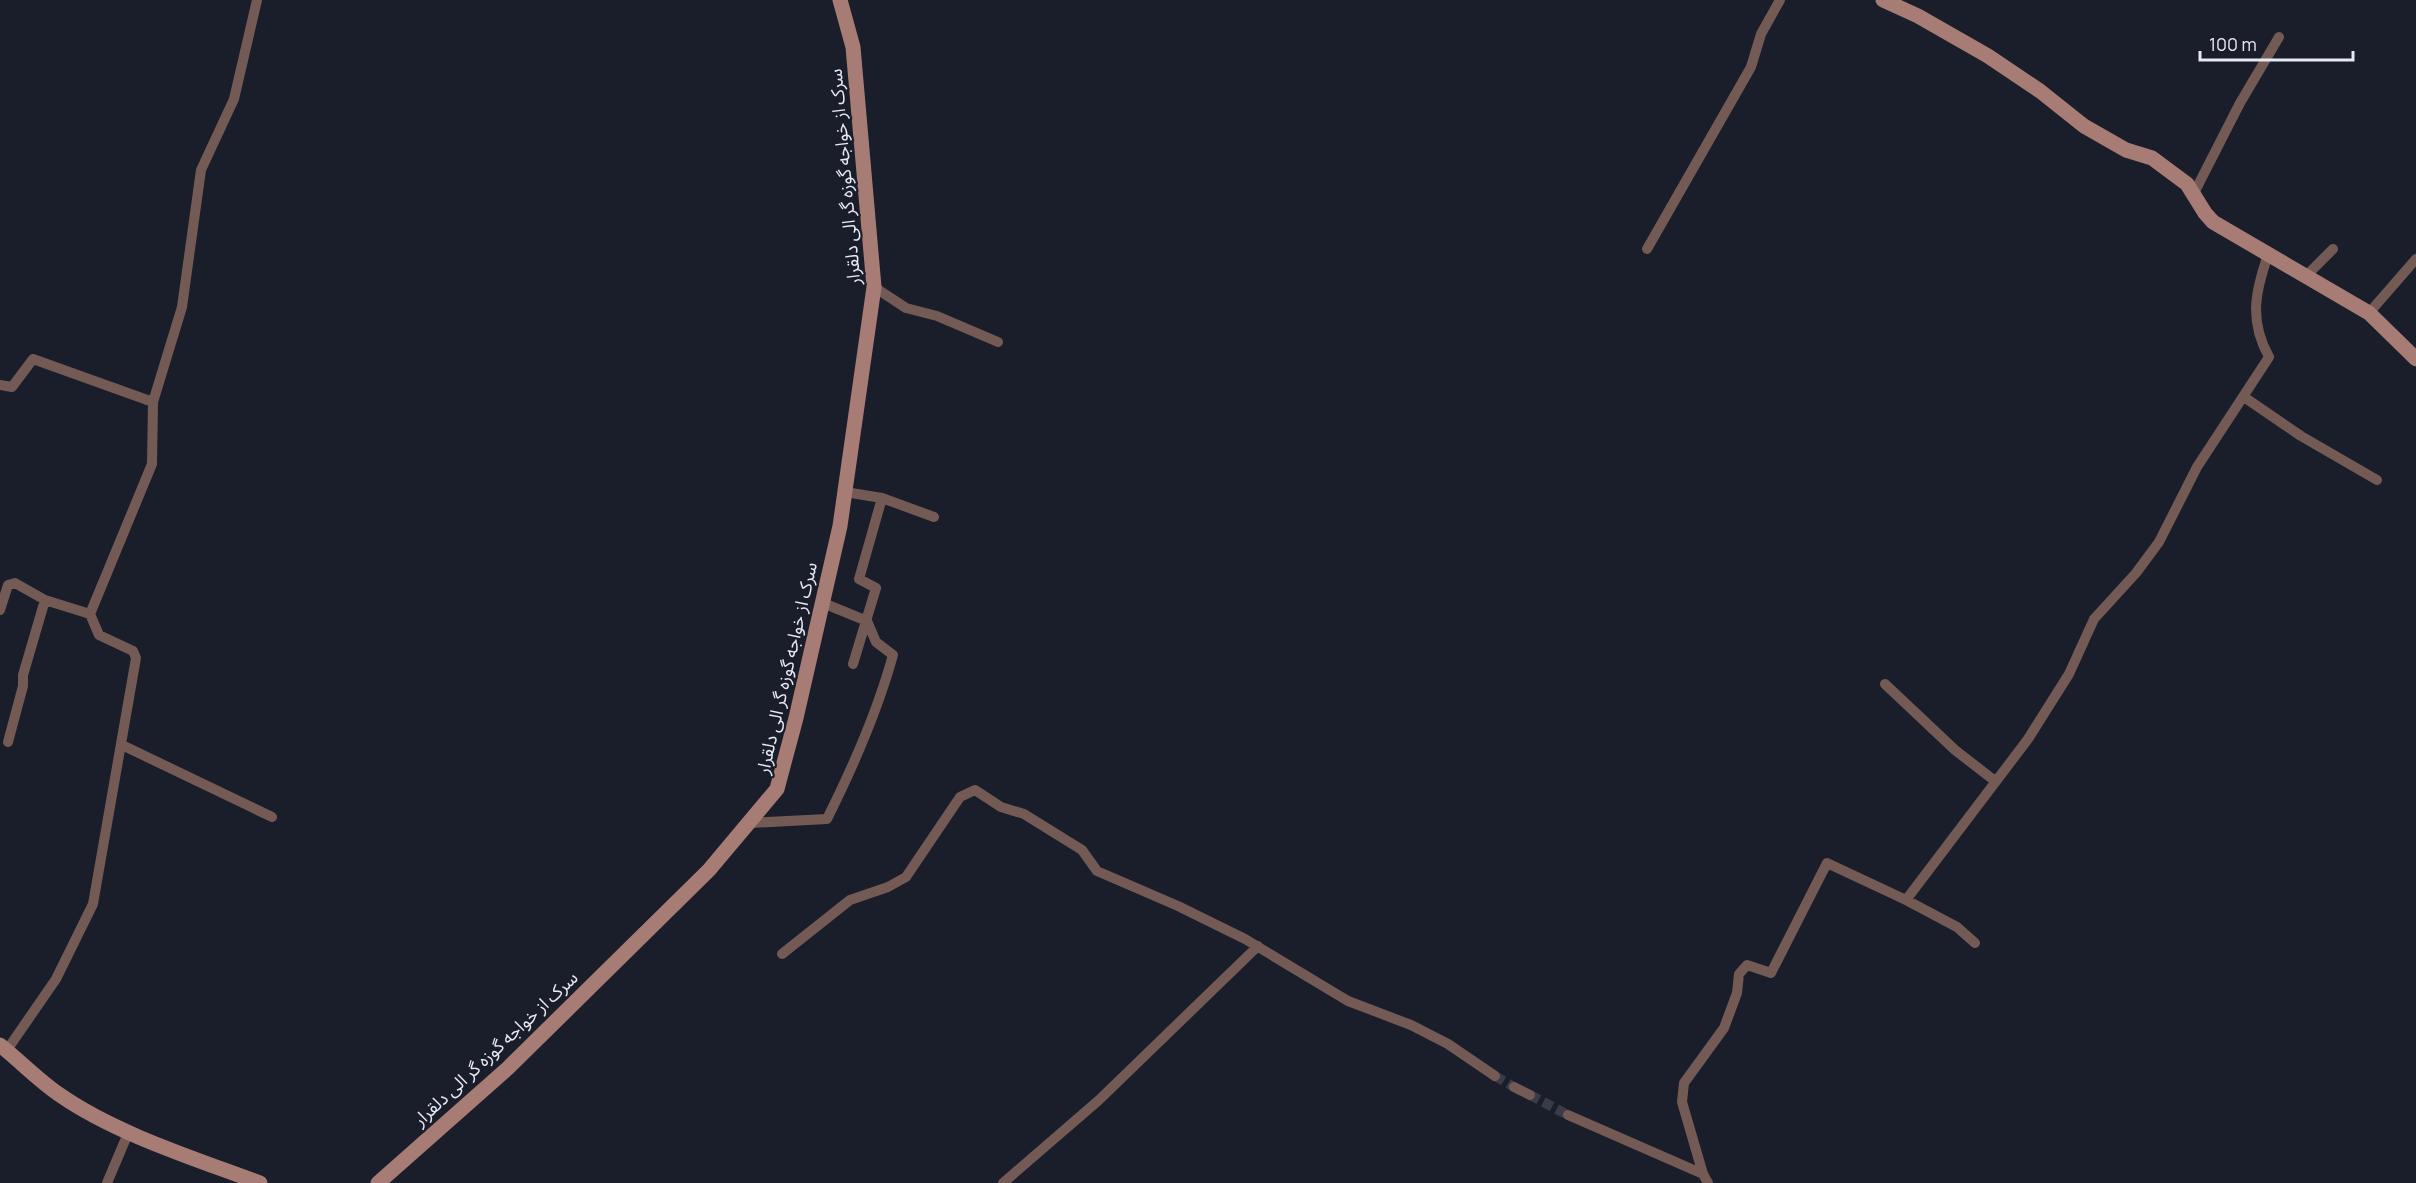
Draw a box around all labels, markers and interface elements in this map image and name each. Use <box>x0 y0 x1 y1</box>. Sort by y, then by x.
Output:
scale bar <box>2200 24 2353 62</box>
text: 100 m <box>2209 32 2257 56</box>
street label: سرک از خواجه گوزه گر الی دلقرار <box>823 68 866 287</box>
street label: سرک از خواجه گوزه گر الی دلقرار <box>750 560 822 777</box>
street label: سرک از خواجه گوزه گر الی دلقرار <box>407 965 583 1131</box>

